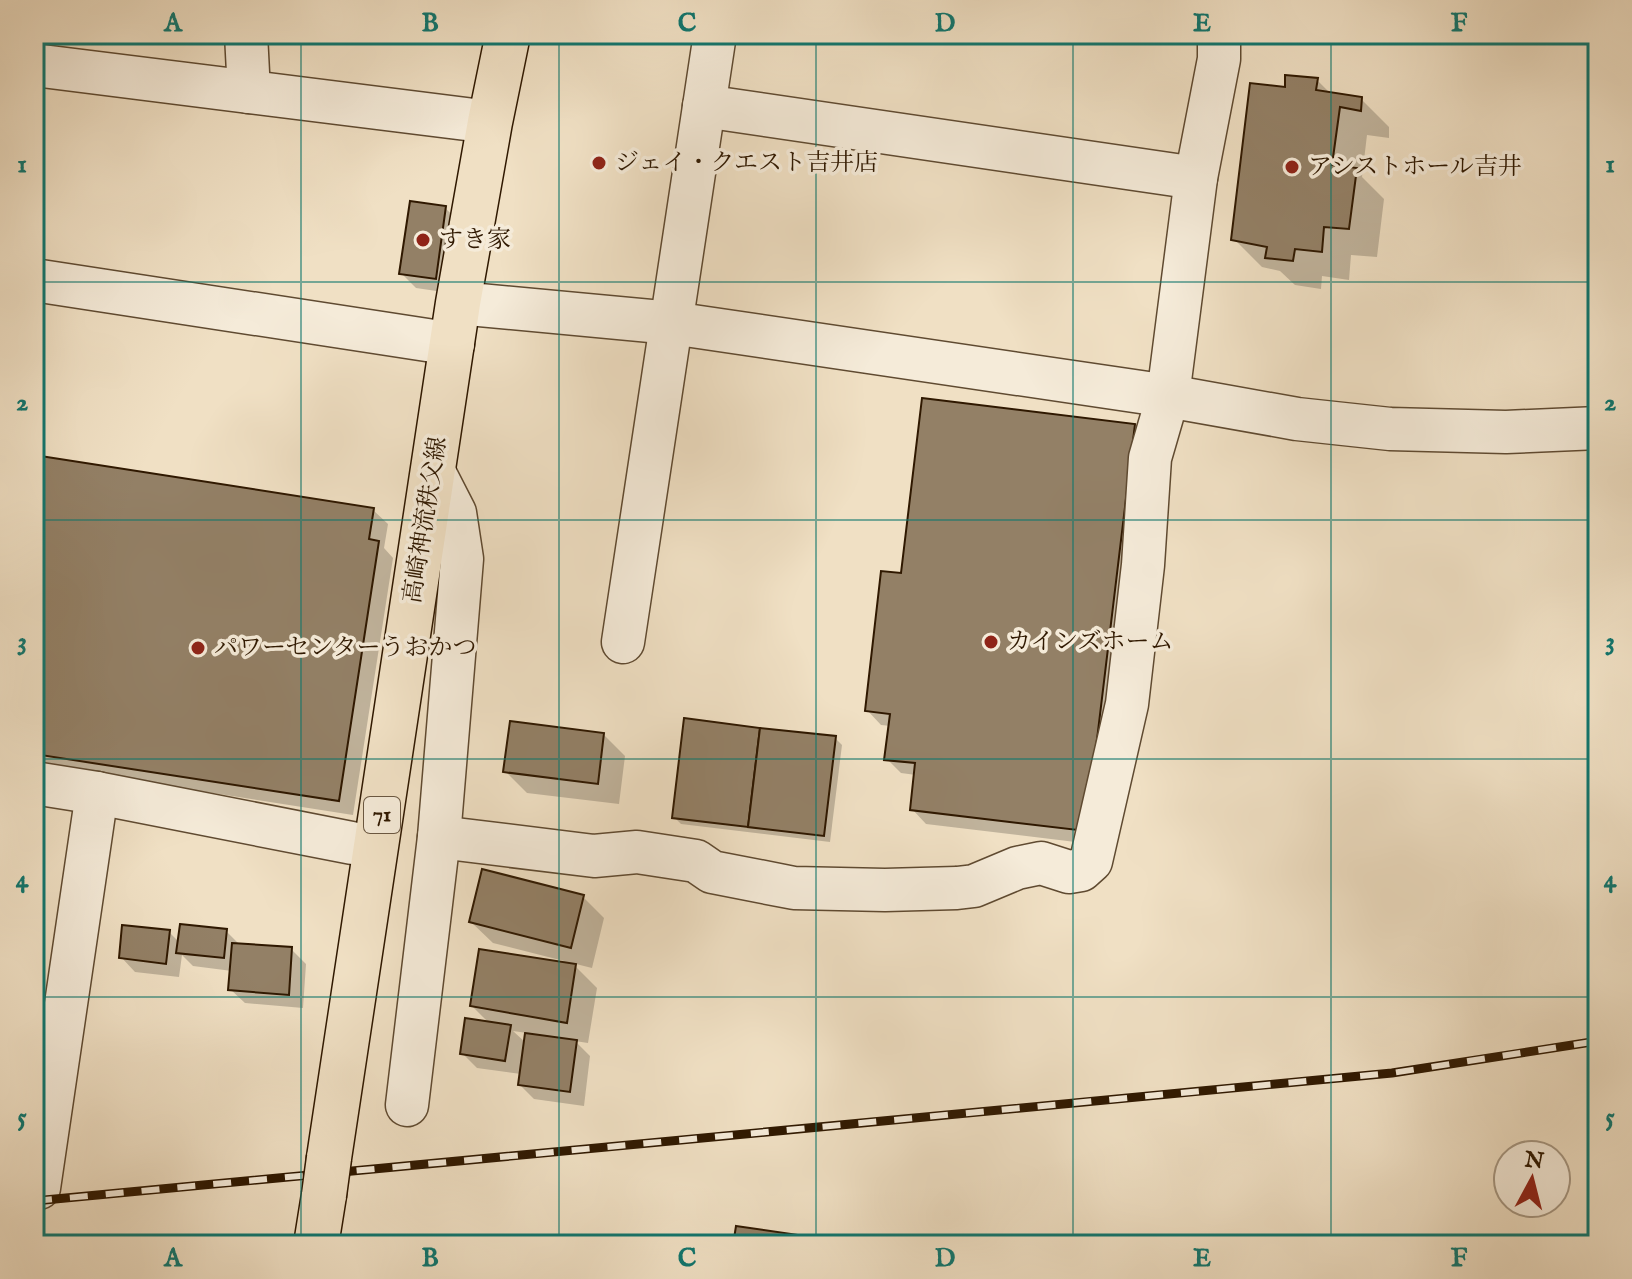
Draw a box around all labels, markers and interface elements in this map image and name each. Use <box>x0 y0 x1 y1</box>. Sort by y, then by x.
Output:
text: A <box>163 7 183 40</box>
text: B <box>421 7 439 40</box>
text: C <box>678 7 697 40</box>
text: D <box>935 7 956 40</box>
text: E <box>1193 7 1211 40</box>
text: F <box>1451 7 1468 40</box>
text: 1 <box>17 148 27 181</box>
place label: ジェイ・クエスト吉井店 <box>615 148 878 179</box>
text: 1 <box>1605 148 1615 181</box>
place label: アシストホール吉井 <box>1308 152 1522 183</box>
marker: ジェイ・クエスト吉井店 <box>590 154 608 172</box>
marker: アシストホール吉井 <box>1283 158 1301 176</box>
place label: すき家 <box>439 225 511 256</box>
marker: すき家 <box>414 231 432 249</box>
text: 2 <box>16 386 28 419</box>
text: 2 <box>1604 386 1616 419</box>
street label: 高崎神流秩父線 <box>398 435 454 605</box>
text: 3 <box>17 625 27 658</box>
text: 3 <box>1605 625 1615 658</box>
place label: カインズホーム <box>1007 627 1174 658</box>
place label: パワーセンターうおかつ <box>214 633 477 664</box>
marker: カインズホーム <box>982 633 1000 651</box>
marker: パワーセンターうおかつ <box>189 639 207 657</box>
road number: 71 <box>364 797 400 833</box>
text: 4 <box>16 863 30 896</box>
text: 4 <box>1604 863 1618 896</box>
text: 5 <box>17 1101 27 1134</box>
text: 5 <box>1605 1101 1615 1134</box>
north arrow <box>1492 1139 1572 1219</box>
text: N <box>1522 1146 1545 1176</box>
text: A <box>163 1242 183 1275</box>
text: B <box>421 1242 439 1275</box>
text: C <box>678 1242 697 1275</box>
text: D <box>935 1242 956 1275</box>
text: E <box>1193 1242 1211 1275</box>
text: F <box>1451 1242 1468 1275</box>

